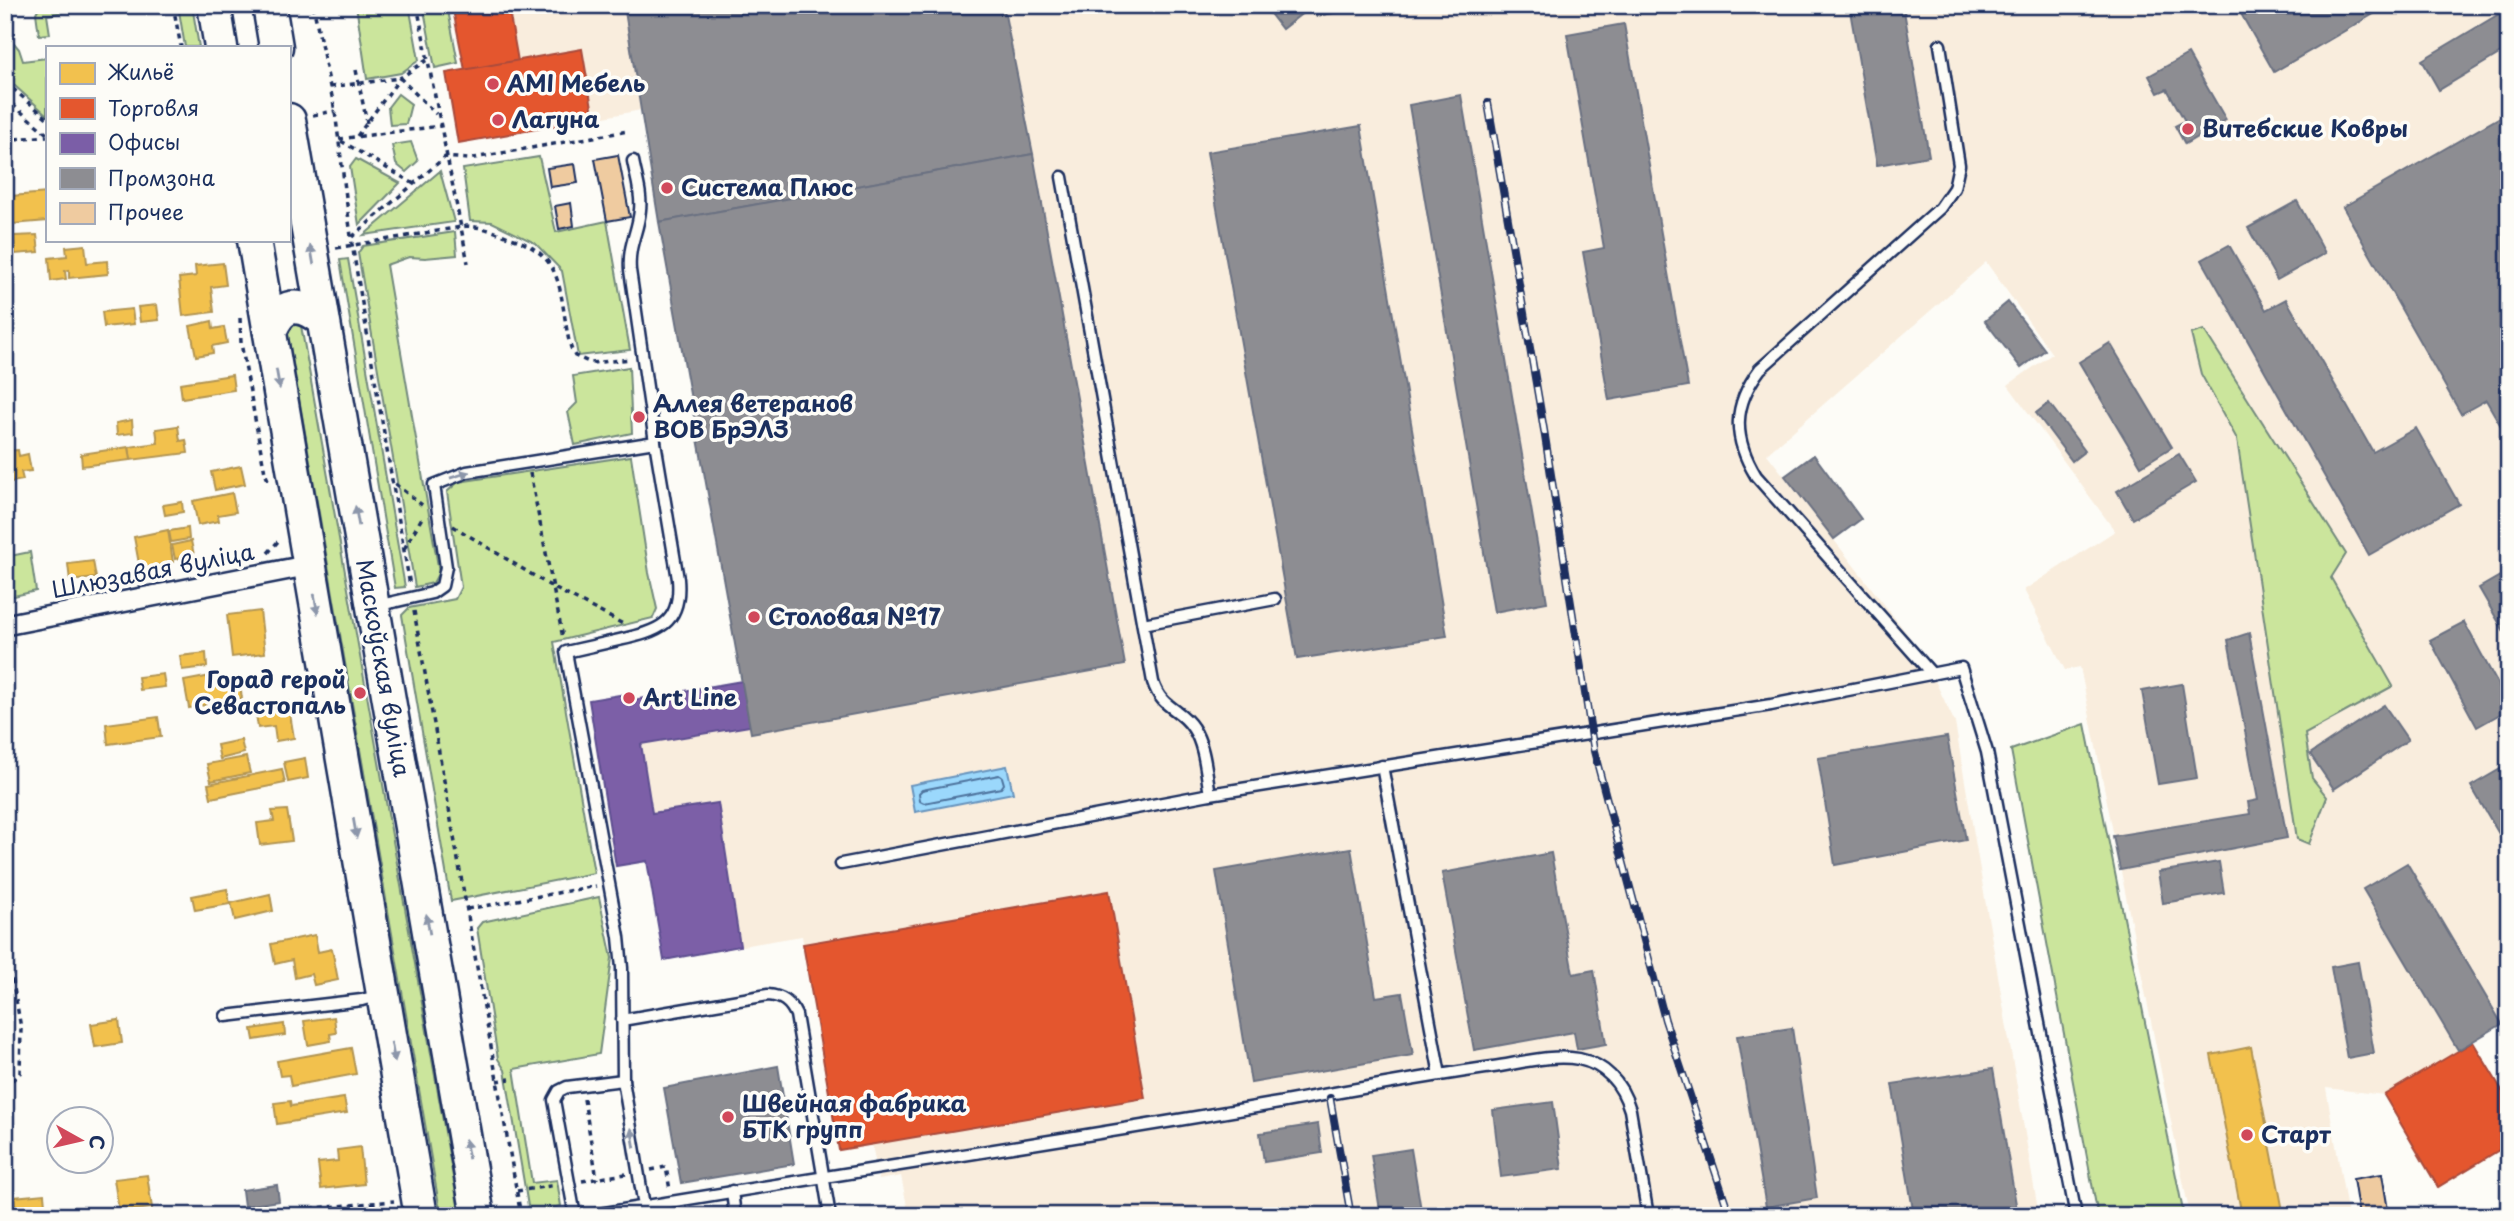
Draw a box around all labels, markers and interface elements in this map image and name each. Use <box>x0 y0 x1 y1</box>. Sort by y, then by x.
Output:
legend <box>46 46 290 242</box>
text: Жильё <box>107 55 174 87</box>
place label: AMI Мебель <box>506 65 646 100</box>
marker: AMI Мебель <box>485 76 501 92</box>
text: Торговля <box>108 91 199 123</box>
place label: Лагуна <box>512 101 600 136</box>
place label: Витебские Ковры <box>2202 110 2408 145</box>
marker: Лагуна <box>490 112 506 128</box>
marker: Витебские Ковры <box>2180 121 2196 137</box>
text: Офисы <box>108 125 180 157</box>
text: Промзона <box>108 161 215 193</box>
place label: Система Плюс <box>681 169 854 204</box>
marker: Система Плюс <box>659 180 675 196</box>
text: Прочее <box>108 195 184 227</box>
one-way arrow <box>306 244 317 266</box>
one-way arrow <box>273 369 284 391</box>
place label: Аллея ветеранов ВОВ БрЭЛЗ <box>653 385 853 446</box>
marker: Аллея ветеранов ВОВ БрЭЛЗ <box>631 409 647 425</box>
one-way arrow <box>450 469 471 479</box>
one-way arrow <box>351 505 362 527</box>
street label: Шлюзавая вуліца <box>49 533 257 606</box>
street label: Маскоўская вуліца <box>348 556 421 779</box>
one-way arrow <box>311 593 322 615</box>
place label: Столовая №17 <box>768 598 941 633</box>
marker: Столовая №17 <box>746 609 762 625</box>
place label: Горад герой Севастопаль <box>194 661 346 722</box>
place label: Art Line <box>642 679 737 714</box>
marker: Горад герой Севастопаль <box>352 685 368 701</box>
marker: Art Line <box>621 690 637 706</box>
one-way arrow <box>350 817 361 839</box>
one-way arrow <box>422 913 433 935</box>
one-way arrow <box>388 1041 399 1063</box>
place label: Швейная фабрика БТК групп <box>742 1085 967 1146</box>
north arrow <box>46 1106 116 1176</box>
marker: Швейная фабрика БТК групп <box>720 1109 736 1125</box>
place label: Старт <box>2261 1116 2331 1151</box>
one-way arrow <box>627 1127 638 1149</box>
marker: Старт <box>2239 1127 2255 1143</box>
text: С <box>83 1133 113 1152</box>
one-way arrow <box>461 1137 472 1159</box>

